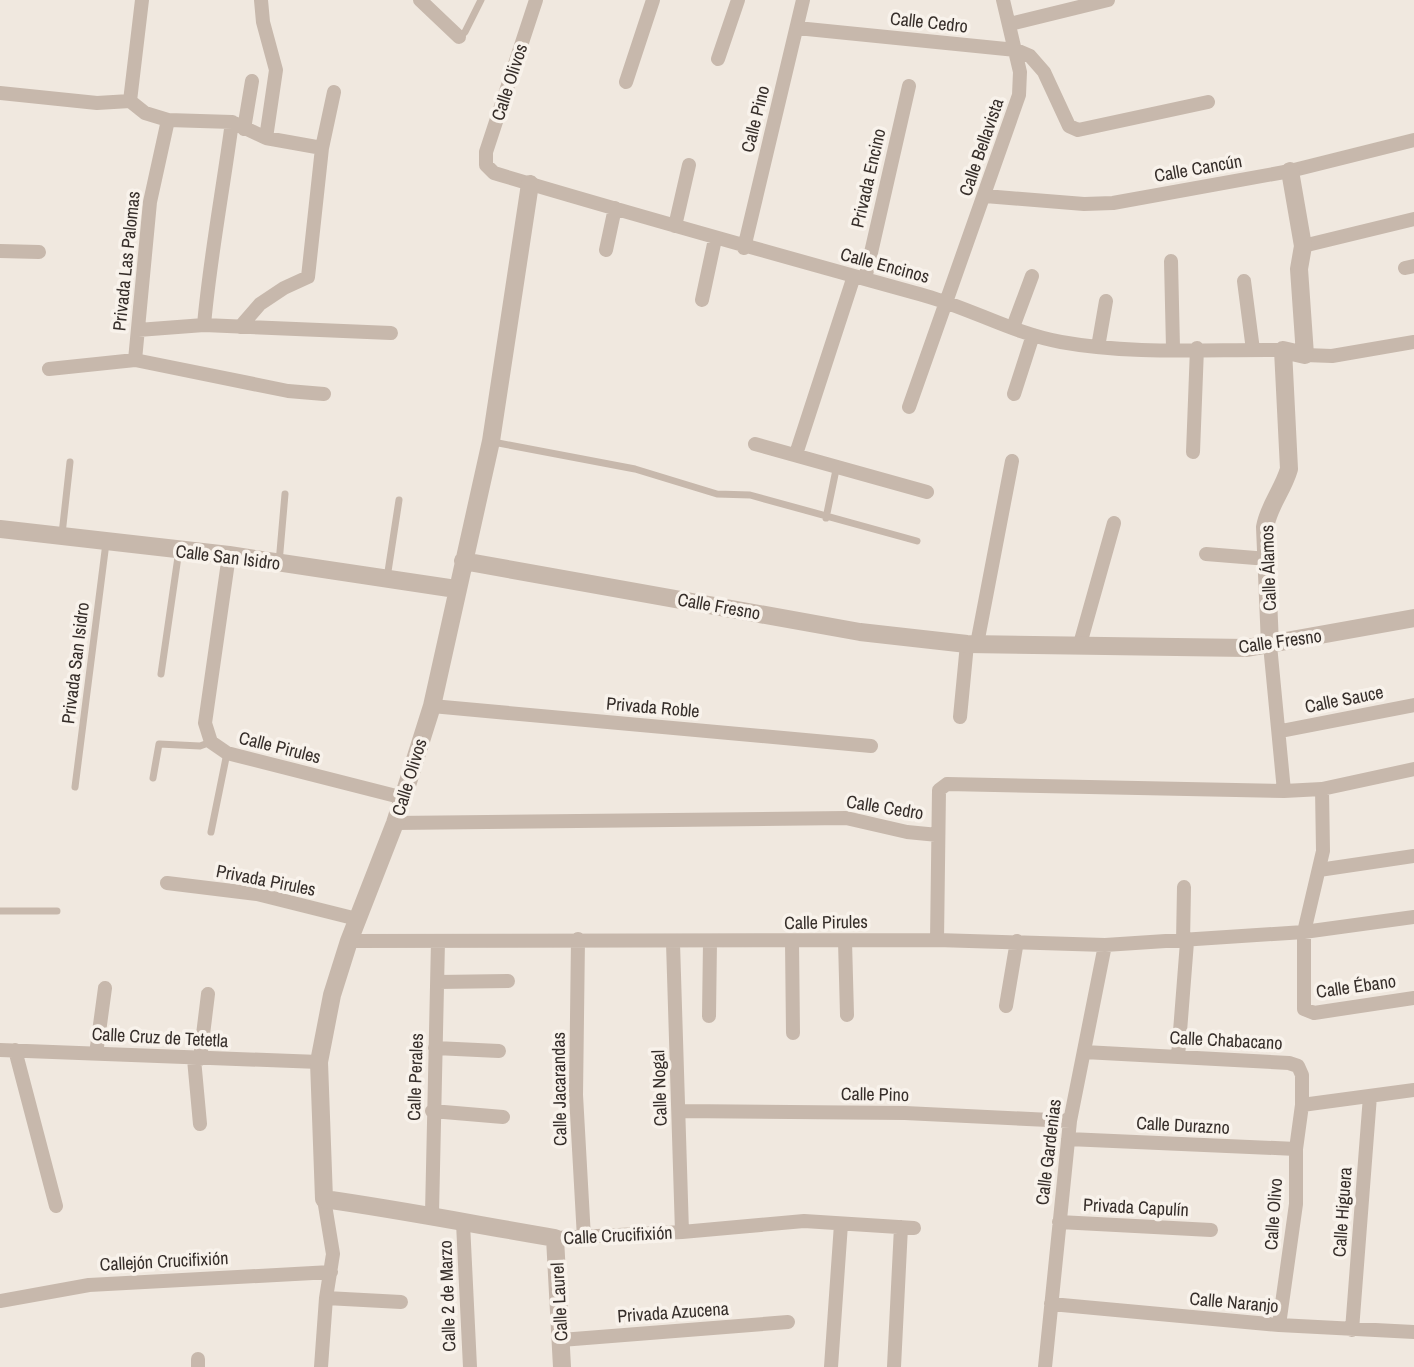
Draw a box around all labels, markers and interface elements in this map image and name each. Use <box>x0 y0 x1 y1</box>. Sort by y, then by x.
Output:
street label: Calle Cedro <box>889 5 969 39</box>
street label: Calle Olivos <box>485 40 533 124</box>
street label: Calle Pino <box>735 83 775 155</box>
street label: Calle Bellavista <box>953 95 1009 199</box>
street label: Privada Encino <box>844 126 892 230</box>
street label: Calle Cancún <box>1152 148 1244 188</box>
street label: Privada Las Palomas <box>106 190 146 332</box>
street label: Calle Encinos <box>838 241 932 289</box>
street label: Calle Álamos <box>1254 525 1282 611</box>
street label: Calle San Isidro <box>174 538 282 576</box>
street label: Calle Fresno <box>676 586 762 626</box>
street label: Privada San Isidro <box>55 601 95 725</box>
street label: Calle Fresno <box>1237 623 1323 659</box>
street label: Calle Sauce <box>1303 679 1385 719</box>
street label: Privada Roble <box>605 690 701 724</box>
street label: Calle Pirules <box>236 725 324 769</box>
street label: Calle Olivos <box>385 735 433 819</box>
street label: Calle Cedro <box>845 789 925 825</box>
street label: Privada Pirules <box>214 858 318 902</box>
street label: Calle Pirules <box>784 909 868 935</box>
street label: Calle Ébano <box>1314 968 1398 1004</box>
street label: Calle Cruz de Tetetla <box>91 1021 229 1053</box>
street label: Calle Chabacano <box>1169 1025 1283 1055</box>
street label: Calle Jacarandas <box>546 1032 572 1146</box>
street label: Calle Perales <box>401 1033 429 1121</box>
street label: Calle Nogal <box>645 1049 673 1127</box>
street label: Calle Pino <box>841 1081 909 1107</box>
street label: Calle Gardenias <box>1029 1098 1067 1206</box>
street label: Calle Durazno <box>1136 1110 1230 1140</box>
street label: Calle Higuera <box>1326 1166 1358 1258</box>
street label: Calle Olivo <box>1258 1177 1288 1251</box>
street label: Privada Capulín <box>1082 1192 1190 1222</box>
street label: Calle Crucifixión <box>563 1220 673 1250</box>
street label: Calle 2 de Marzo <box>433 1240 461 1352</box>
street label: Callejón Crucifixión <box>99 1245 229 1277</box>
street label: Calle Laurel <box>544 1262 574 1342</box>
street label: Calle Naranjo <box>1188 1286 1280 1318</box>
street label: Privada Azucena <box>616 1296 730 1328</box>

